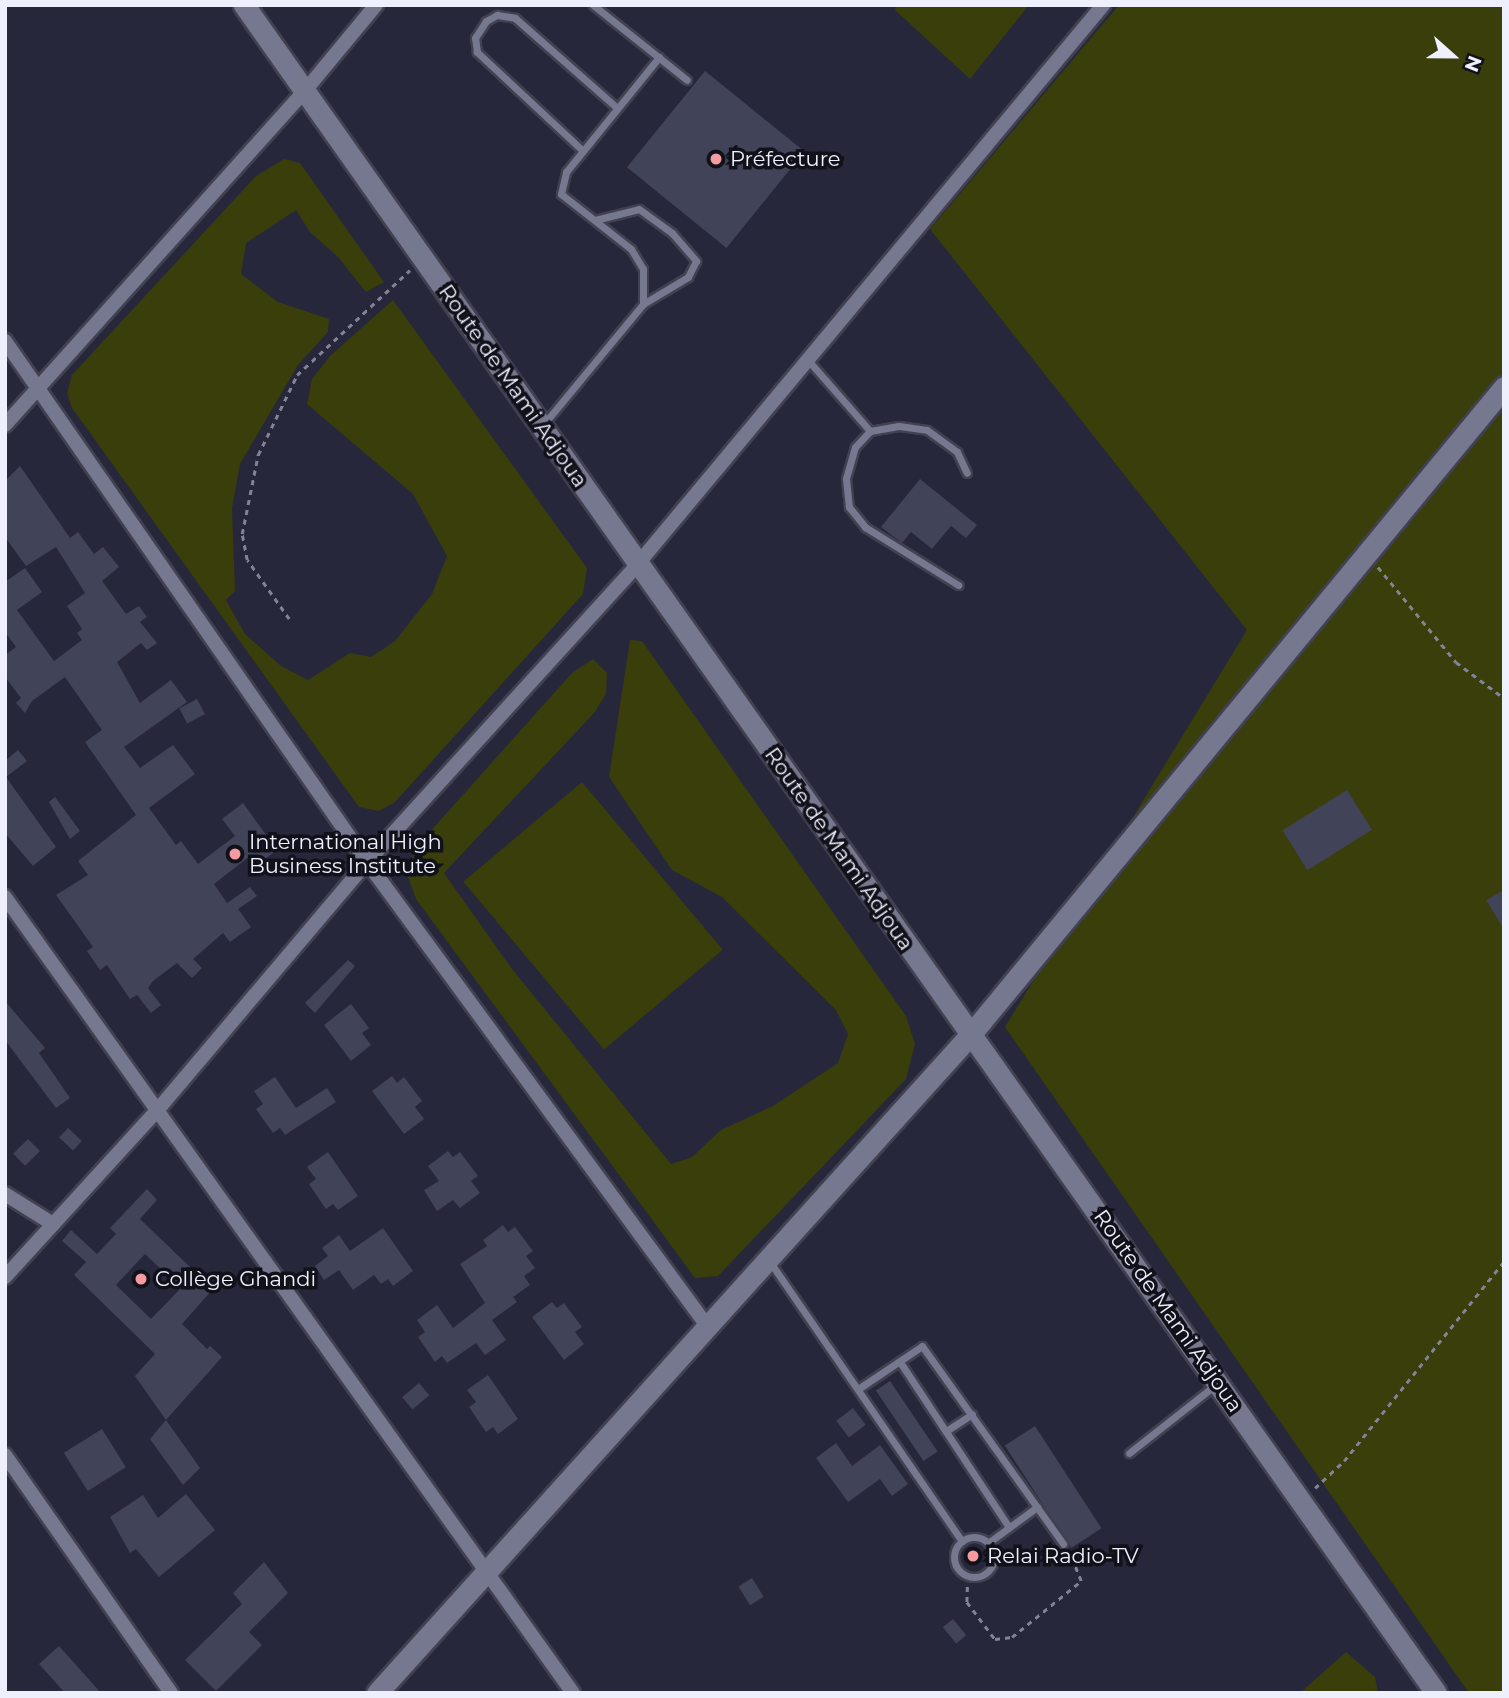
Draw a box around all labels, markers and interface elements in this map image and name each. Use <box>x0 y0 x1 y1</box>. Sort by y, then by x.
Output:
north arrow <box>1418 21 1488 91</box>
text: N <box>1460 52 1487 75</box>
place label: Préfecture <box>730 146 840 172</box>
marker: Préfecture <box>708 151 724 167</box>
street label: Route de Mami Adjoua <box>433 280 593 492</box>
street label: Route de Mami Adjoua <box>759 743 919 955</box>
place label: International High Business Institute <box>249 829 442 879</box>
marker: International High Business Institute <box>227 846 243 862</box>
street label: Route de Mami Adjoua <box>1088 1205 1248 1417</box>
place label: Collège Ghandi <box>155 1266 316 1292</box>
marker: Collège Ghandi <box>133 1271 149 1287</box>
place label: Relai Radio-TV <box>987 1543 1139 1569</box>
marker: Relai Radio-TV <box>965 1548 981 1564</box>

